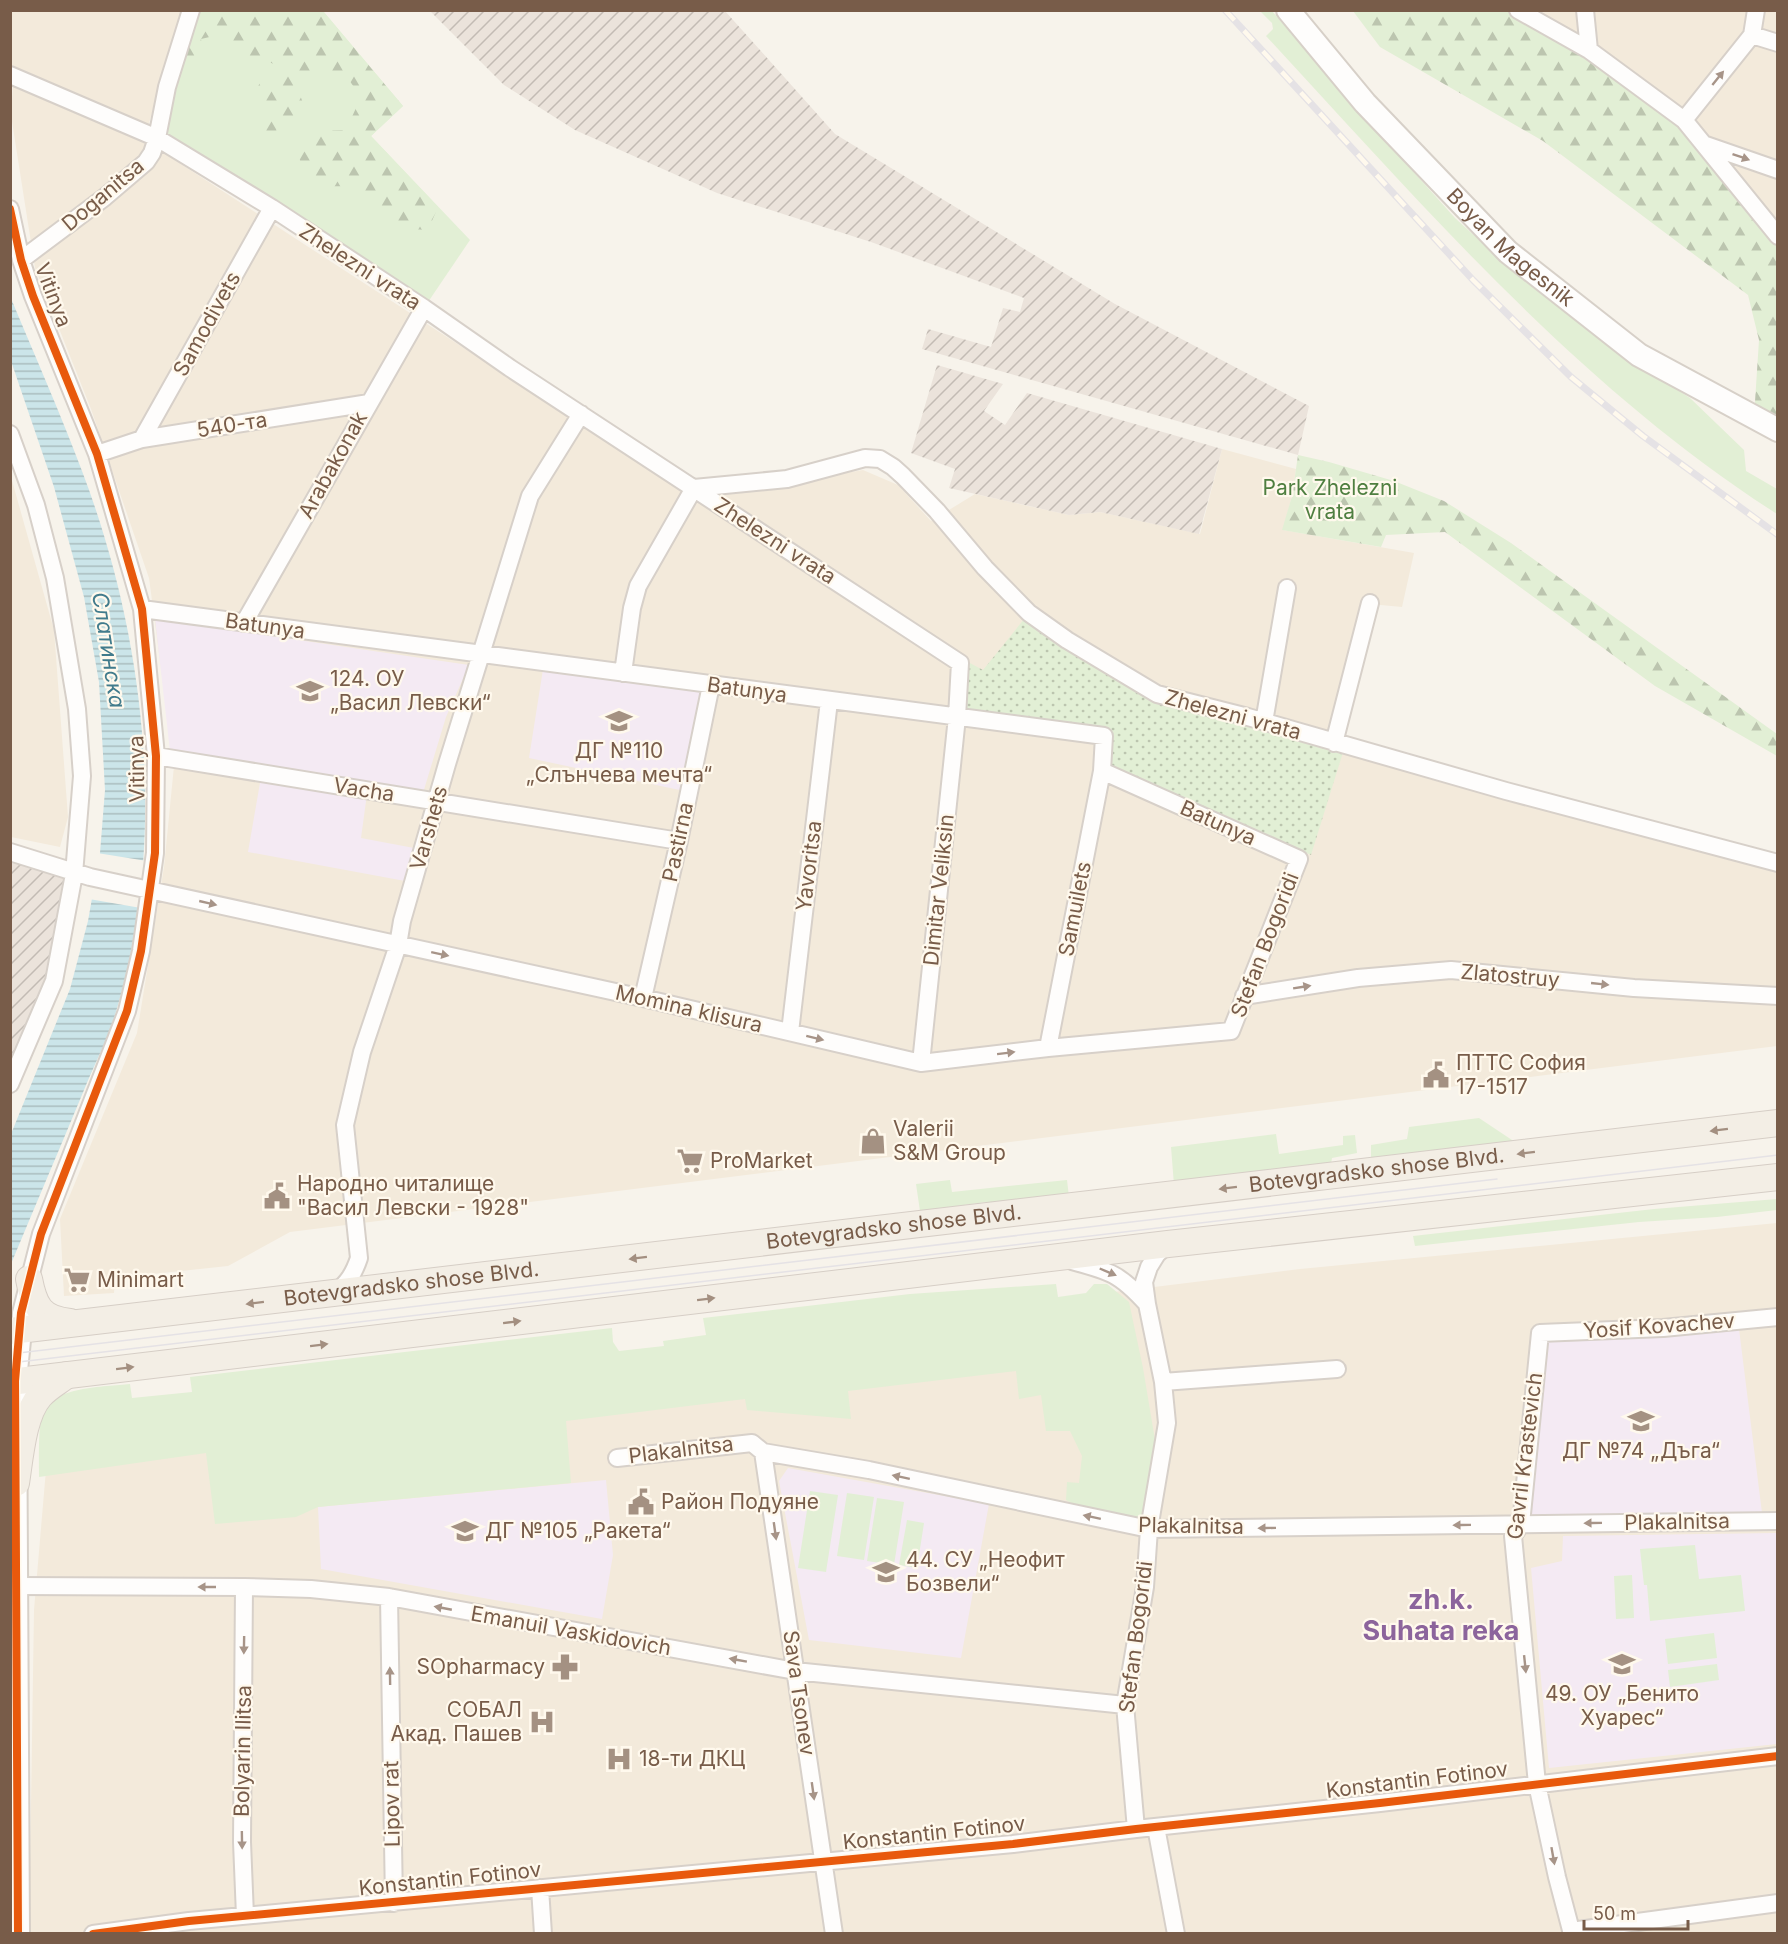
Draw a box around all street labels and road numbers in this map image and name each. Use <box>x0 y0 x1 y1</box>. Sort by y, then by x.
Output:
street label: Doganitsa <box>57 153 149 236</box>
street label: Boyan Magesnik <box>1442 183 1580 312</box>
street label: Zhelezni vrata <box>295 218 426 315</box>
street label: Vitinya <box>30 259 77 331</box>
street label: Samodivets <box>168 267 246 380</box>
street label: 540-та <box>195 407 269 442</box>
street label: Arabakonak <box>293 407 372 523</box>
street label: Zhelezni vrata <box>710 492 841 589</box>
street label: Batunya <box>224 608 307 643</box>
street label: Batunya <box>706 672 789 707</box>
street label: Zhelezni vrata <box>1162 684 1304 745</box>
street label: Vitinya <box>123 735 150 803</box>
street label: Vacha <box>332 772 396 807</box>
street label: Varshets <box>405 783 452 873</box>
street label: Batunya <box>1176 795 1260 850</box>
street label: Pastirna <box>657 800 698 884</box>
street label: Dimitar Veliksin <box>918 813 959 967</box>
street label: Yavoritsa <box>791 819 826 913</box>
street label: Samuilets <box>1053 859 1096 959</box>
street label: Stefan Bogoridi <box>1225 869 1304 1021</box>
street label: Zlatostruy <box>1459 959 1561 992</box>
street label: Momina klisura <box>613 979 765 1038</box>
street label: Botevgradsko shose Blvd. <box>1247 1142 1506 1197</box>
street label: Botevgradsko shose Blvd. <box>765 1199 1023 1254</box>
street label: Botevgradsko shose Blvd. <box>282 1256 540 1311</box>
street label: Yosif Kovachev <box>1582 1308 1736 1343</box>
street label: Gavril Krastevich <box>1502 1371 1547 1541</box>
street label: Plakalnitsa <box>627 1431 735 1468</box>
street label: Plakalnitsa <box>1624 1508 1730 1535</box>
street label: Plakalnitsa <box>1138 1512 1244 1539</box>
street label: Stefan Bogoridi <box>1114 1559 1157 1714</box>
street label: Emanuil Vaskidovich <box>469 1601 673 1660</box>
street label: Sava Tsonev <box>778 1629 821 1757</box>
street label: Bolyarin Ilitsa <box>229 1685 256 1817</box>
street label: Konstantin Fotinov <box>1324 1756 1510 1803</box>
street label: Lipov rat <box>378 1761 405 1847</box>
street label: Konstantin Fotinov <box>841 1810 1027 1855</box>
street label: Konstantin Fotinov <box>357 1856 543 1901</box>

